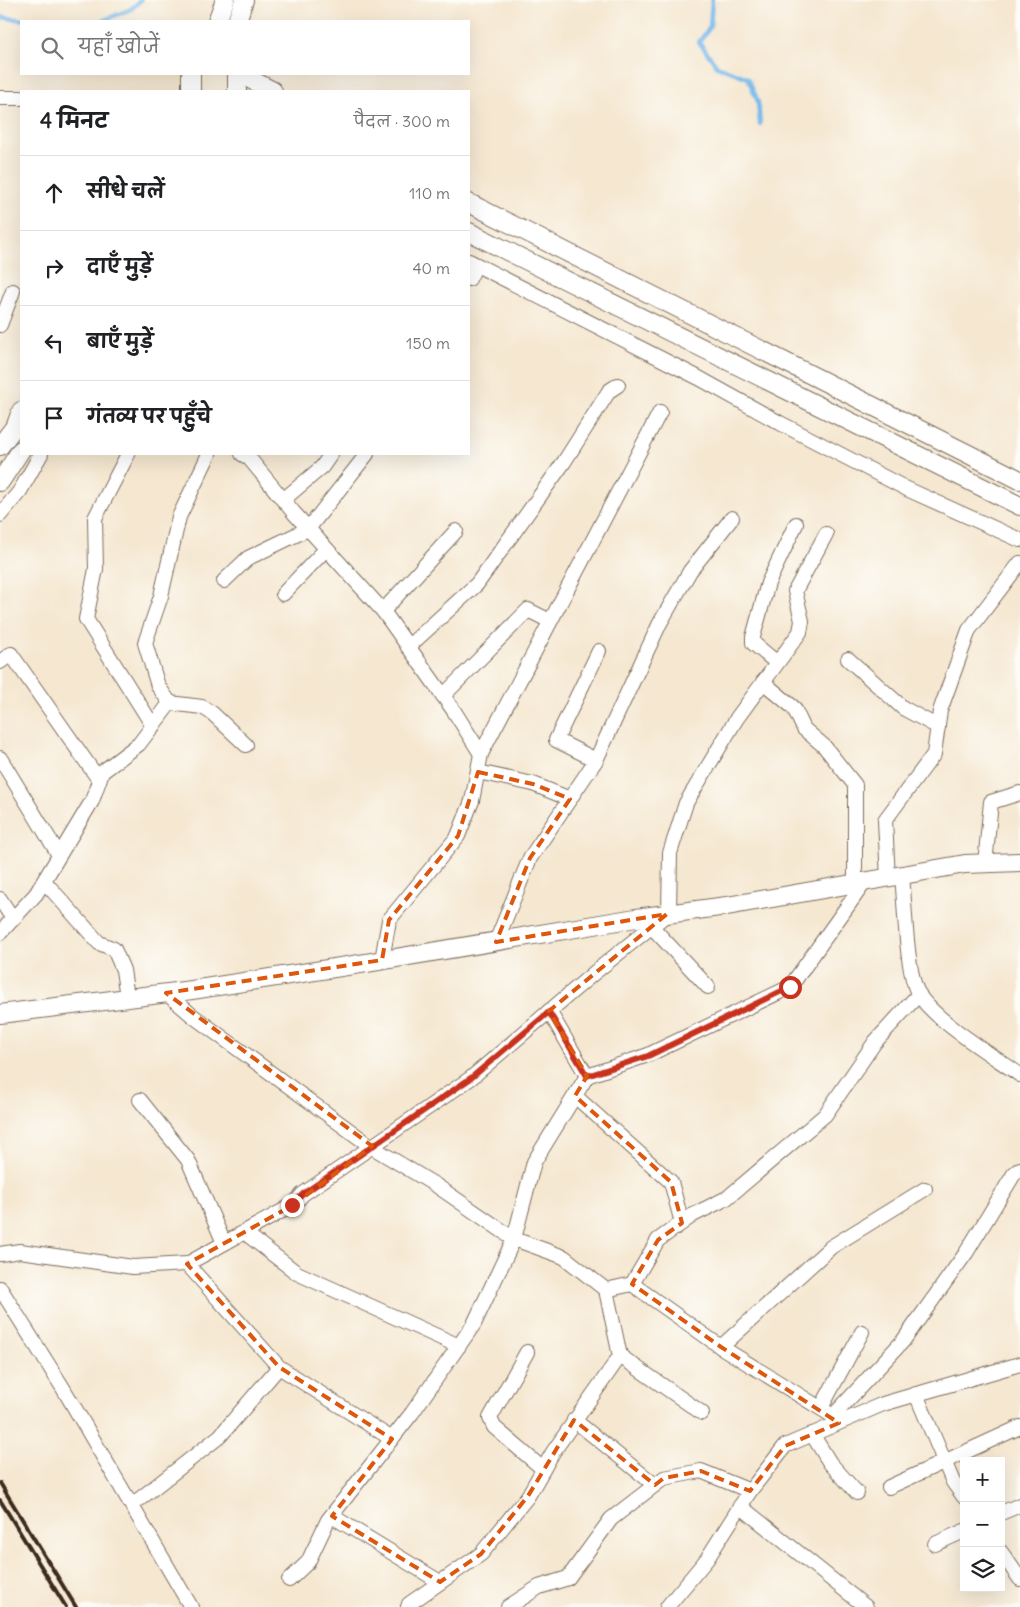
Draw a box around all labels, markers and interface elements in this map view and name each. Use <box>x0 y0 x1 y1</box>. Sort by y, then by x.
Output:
search box <box>20 20 470 75</box>
icon: search <box>38 34 66 62</box>
text: यहाँ खोजें <box>78 34 159 58</box>
text: 4 मिनट <box>40 107 108 134</box>
text: पैदल · 300 m <box>354 111 450 131</box>
icon: ahead <box>40 179 68 207</box>
text: सीधे चलें <box>87 179 164 203</box>
text: 110 m <box>409 183 450 203</box>
icon: right <box>40 254 68 282</box>
text: दाएँ मुड़ें <box>87 254 153 278</box>
text: 40 m <box>412 258 450 278</box>
icon: left <box>40 329 68 357</box>
text: बाएँ मुड़ें <box>87 329 153 353</box>
text: 150 m <box>406 333 450 353</box>
icon: arrive <box>40 404 68 432</box>
text: गंतव्य पर पहुँचे <box>87 404 212 428</box>
route start <box>779 976 802 999</box>
route end <box>281 1194 304 1217</box>
map controls <box>960 1457 1005 1592</box>
button: + <box>960 1457 1005 1502</box>
button: − <box>960 1502 1005 1547</box>
button: layers <box>960 1547 1005 1592</box>

